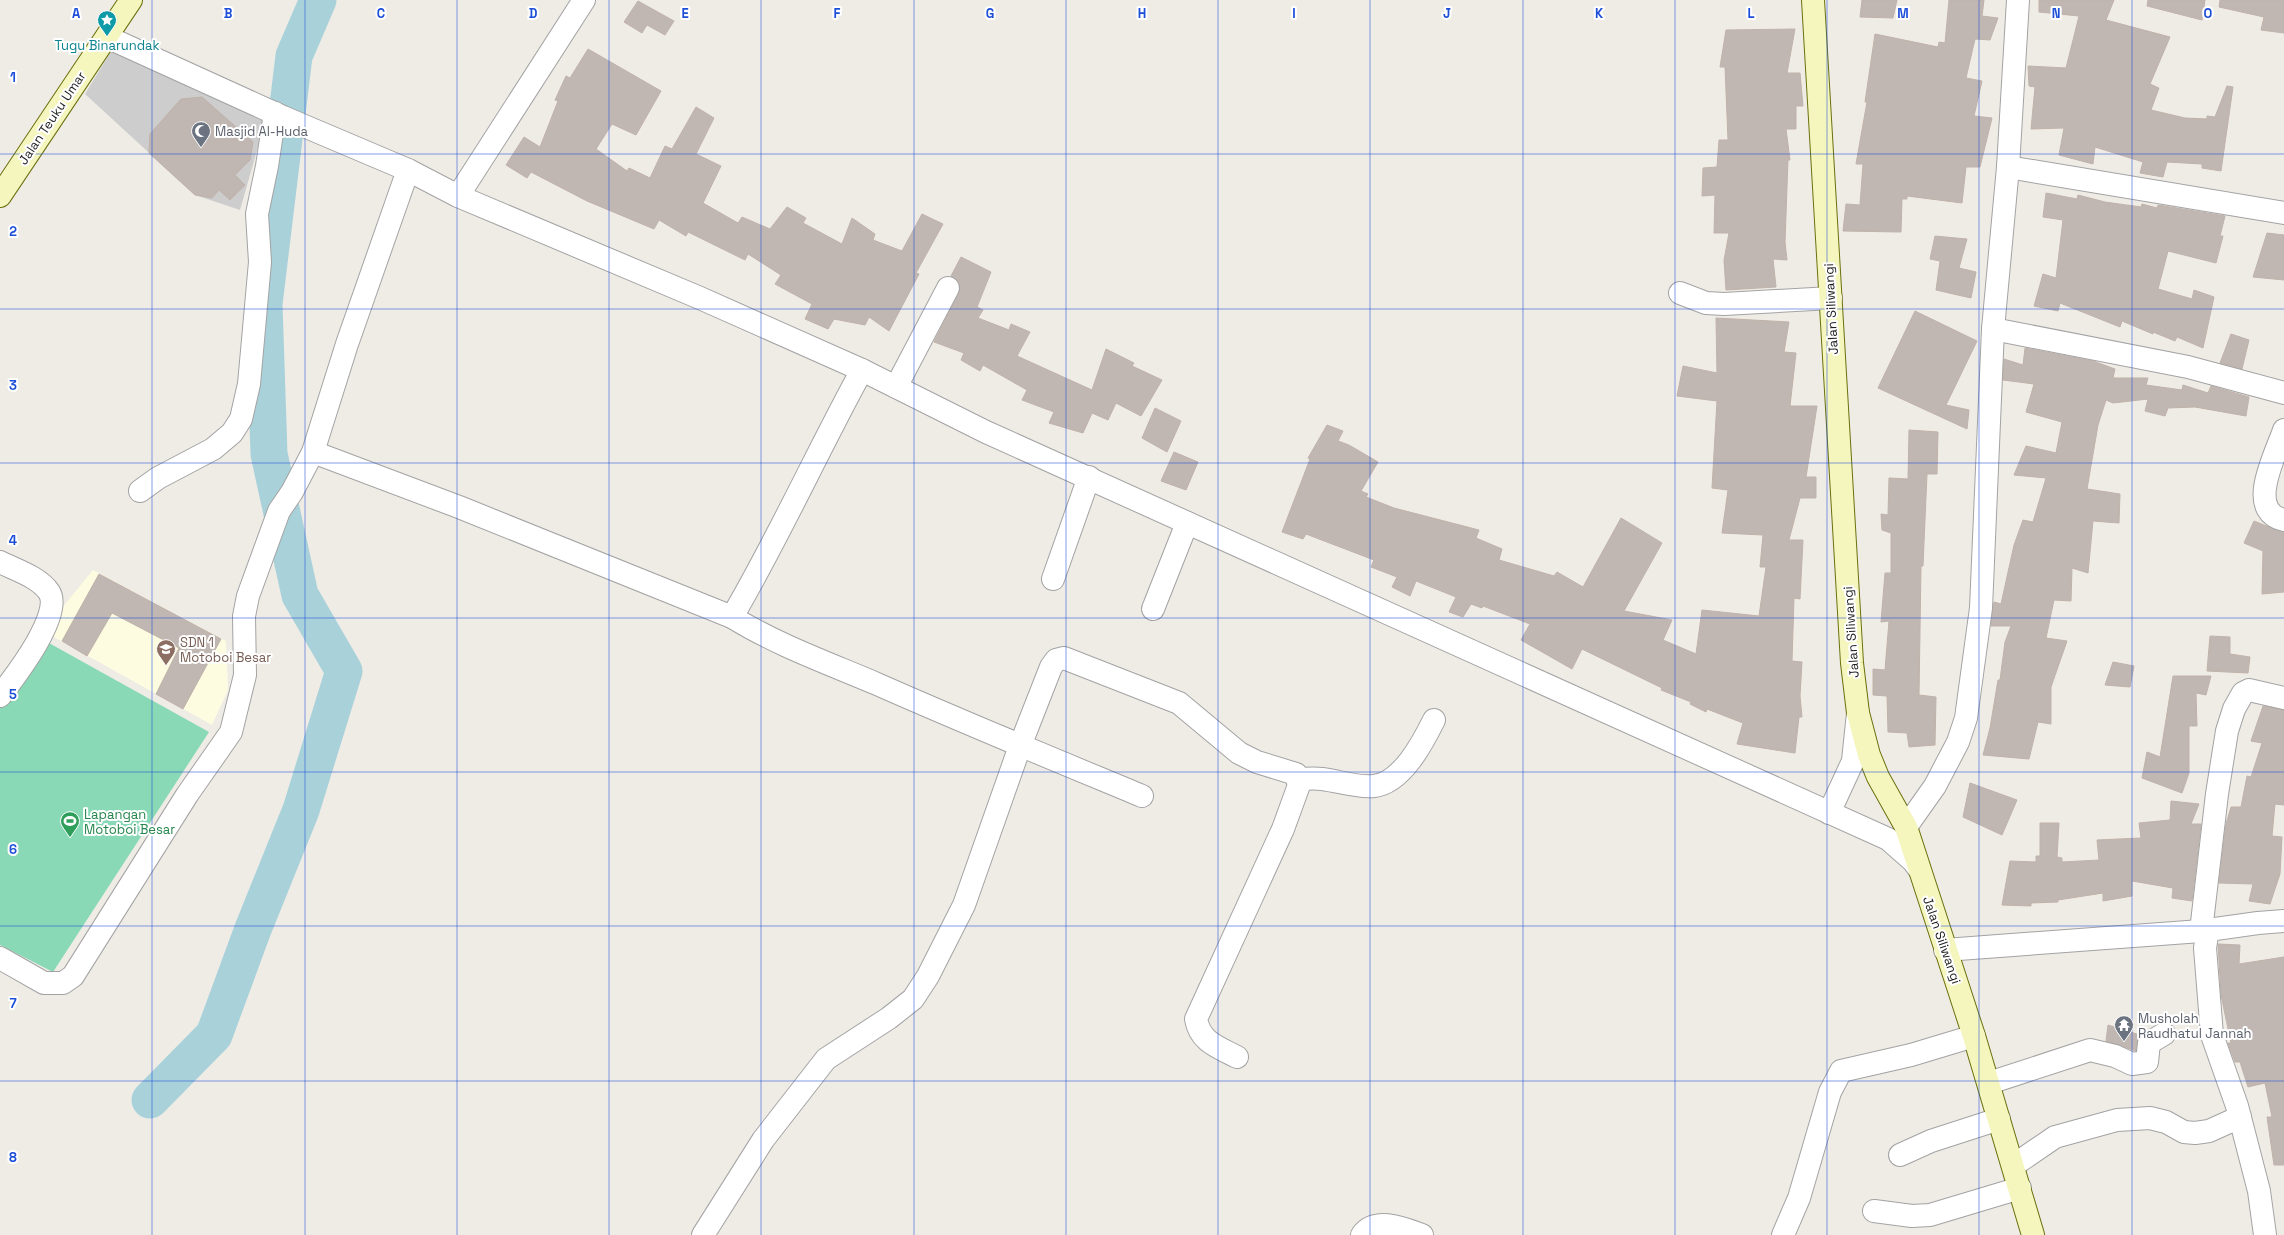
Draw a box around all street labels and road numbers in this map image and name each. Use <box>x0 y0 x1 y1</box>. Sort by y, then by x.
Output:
street label: Jalan Teuku Umar <box>14 68 90 168</box>
street label: Jalan Siliwangi <box>1820 263 1842 355</box>
street label: Jalan Siliwangi <box>1839 586 1863 678</box>
street label: Jalan Siliwangi <box>1919 894 1965 986</box>

